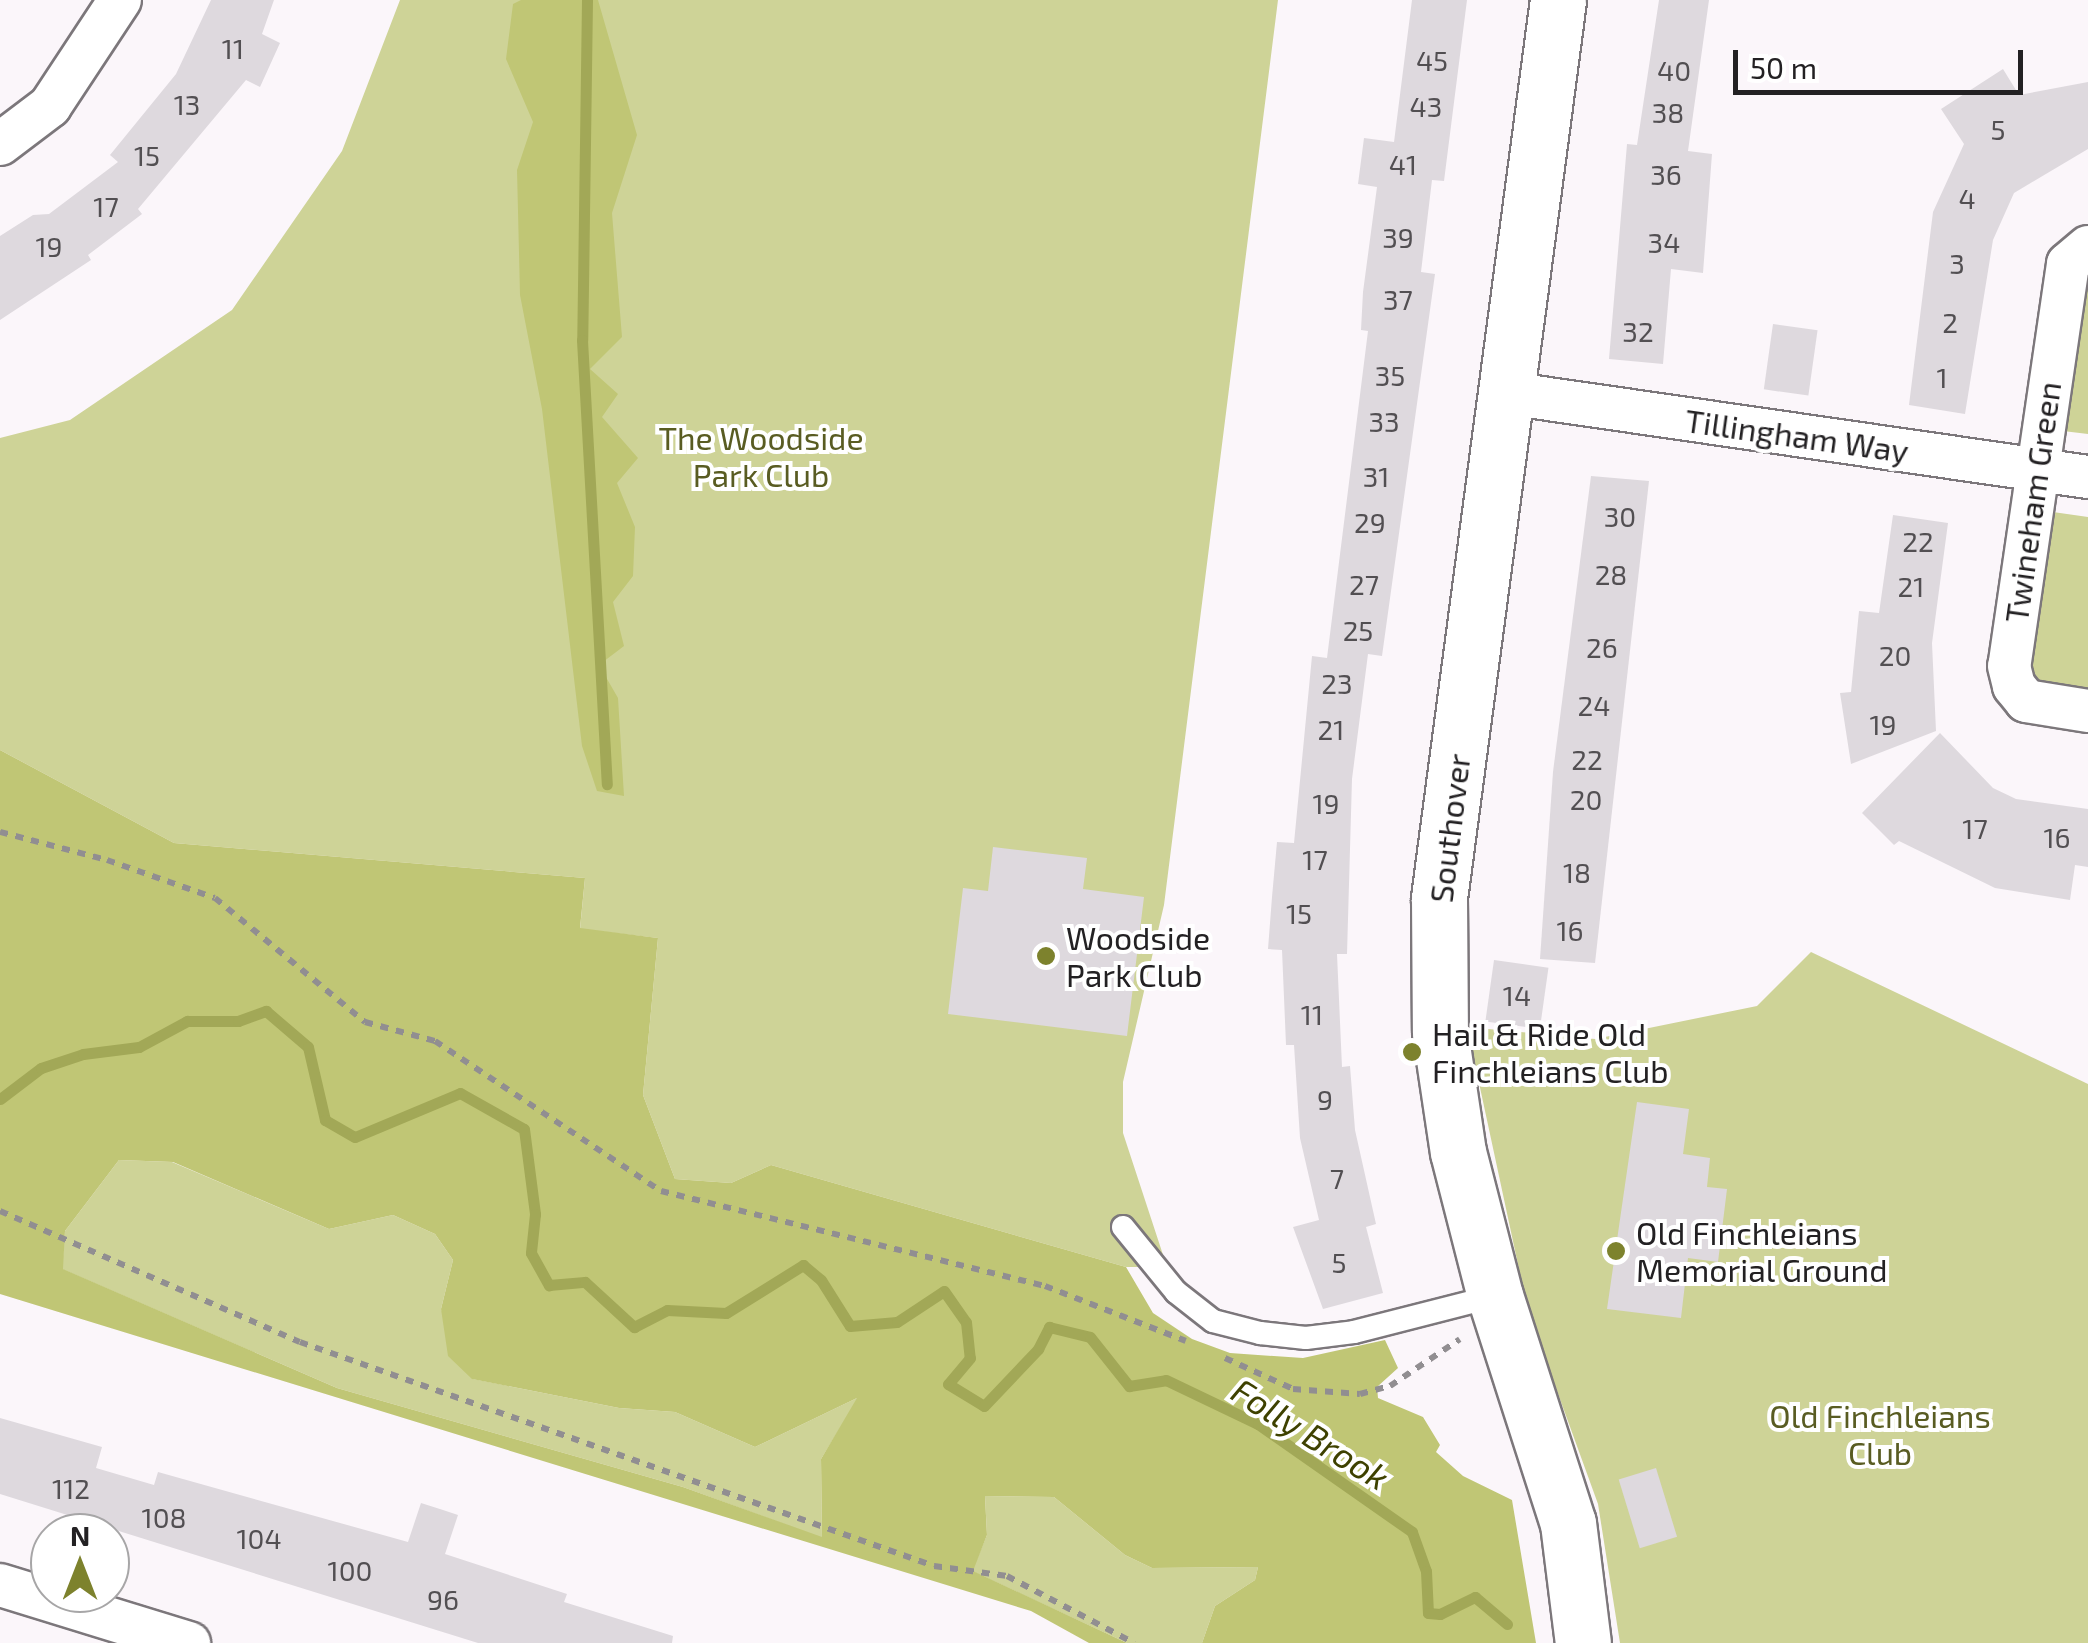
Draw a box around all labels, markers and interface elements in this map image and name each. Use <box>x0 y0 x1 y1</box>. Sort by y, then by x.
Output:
scale bar <box>1738 30 2028 92</box>
house number: 11 <box>222 31 244 65</box>
house number: 45 <box>1416 43 1448 77</box>
text: 50 m <box>1750 49 1817 85</box>
house number: 40 <box>1657 53 1691 87</box>
house number: 13 <box>174 87 200 121</box>
house number: 43 <box>1410 89 1442 123</box>
house number: 38 <box>1652 95 1684 129</box>
house number: 5 <box>1990 112 2006 146</box>
house number: 15 <box>134 138 160 172</box>
house number: 41 <box>1389 147 1417 181</box>
house number: 36 <box>1650 157 1682 191</box>
house number: 4 <box>1958 181 1976 215</box>
house number: 17 <box>93 189 119 223</box>
house number: 39 <box>1382 220 1414 254</box>
house number: 34 <box>1648 225 1680 259</box>
house number: 19 <box>35 229 63 263</box>
house number: 3 <box>1949 246 1965 280</box>
house number: 37 <box>1383 282 1413 316</box>
house number: 2 <box>1942 305 1958 339</box>
house number: 32 <box>1622 314 1654 348</box>
house number: 35 <box>1375 358 1405 392</box>
house number: 1 <box>1936 360 1948 394</box>
street label: Twineham Green <box>1996 379 2068 625</box>
street label: Tillingham Way <box>1683 400 1911 470</box>
house number: 33 <box>1368 404 1400 438</box>
park label: The Woodside Park Club <box>658 419 864 494</box>
house number: 31 <box>1363 459 1389 493</box>
house number: 30 <box>1604 499 1636 533</box>
house number: 29 <box>1354 505 1386 539</box>
house number: 22 <box>1902 524 1934 558</box>
house number: 28 <box>1595 557 1627 591</box>
house number: 27 <box>1349 567 1379 601</box>
house number: 21 <box>1898 569 1924 603</box>
house number: 25 <box>1343 613 1373 647</box>
house number: 26 <box>1586 630 1618 664</box>
house number: 20 <box>1879 638 1911 672</box>
house number: 23 <box>1321 666 1353 700</box>
house number: 24 <box>1578 688 1610 722</box>
house number: 19 <box>1869 707 1897 741</box>
house number: 21 <box>1318 712 1344 746</box>
house number: 22 <box>1571 742 1603 776</box>
street label: Southover <box>1421 751 1477 905</box>
house number: 20 <box>1570 782 1602 816</box>
house number: 19 <box>1312 786 1340 820</box>
house number: 17 <box>1962 811 1988 845</box>
house number: 16 <box>2043 820 2071 854</box>
house number: 17 <box>1302 842 1328 876</box>
house number: 18 <box>1563 855 1591 889</box>
house number: 15 <box>1286 896 1312 930</box>
house number: 16 <box>1556 913 1584 947</box>
place label: Woodside Park Club <box>1066 919 1210 994</box>
marker: Woodside Park Club <box>1035 945 1057 967</box>
house number: 14 <box>1503 978 1531 1012</box>
house number: 11 <box>1301 997 1323 1031</box>
place label: Hail & Ride Old Finchleians Club <box>1432 1015 1668 1090</box>
marker: Hail & Ride Old Finchleians Club <box>1401 1041 1423 1063</box>
house number: 9 <box>1317 1082 1333 1116</box>
house number: 7 <box>1330 1161 1344 1195</box>
place label: Old Finchleians Memorial Ground <box>1636 1214 1888 1289</box>
marker: Old Finchleians Memorial Ground <box>1605 1240 1627 1262</box>
house number: 5 <box>1331 1245 1347 1279</box>
water label: Folly Brook <box>1225 1368 1397 1498</box>
park label: Old Finchleians Club <box>1769 1397 1991 1472</box>
house number: 112 <box>52 1471 90 1505</box>
house number: 108 <box>141 1500 187 1534</box>
north arrow <box>30 1513 130 1613</box>
text: N <box>70 1518 90 1552</box>
house number: 104 <box>236 1521 282 1555</box>
house number: 100 <box>328 1553 372 1587</box>
house number: 96 <box>427 1582 459 1616</box>

